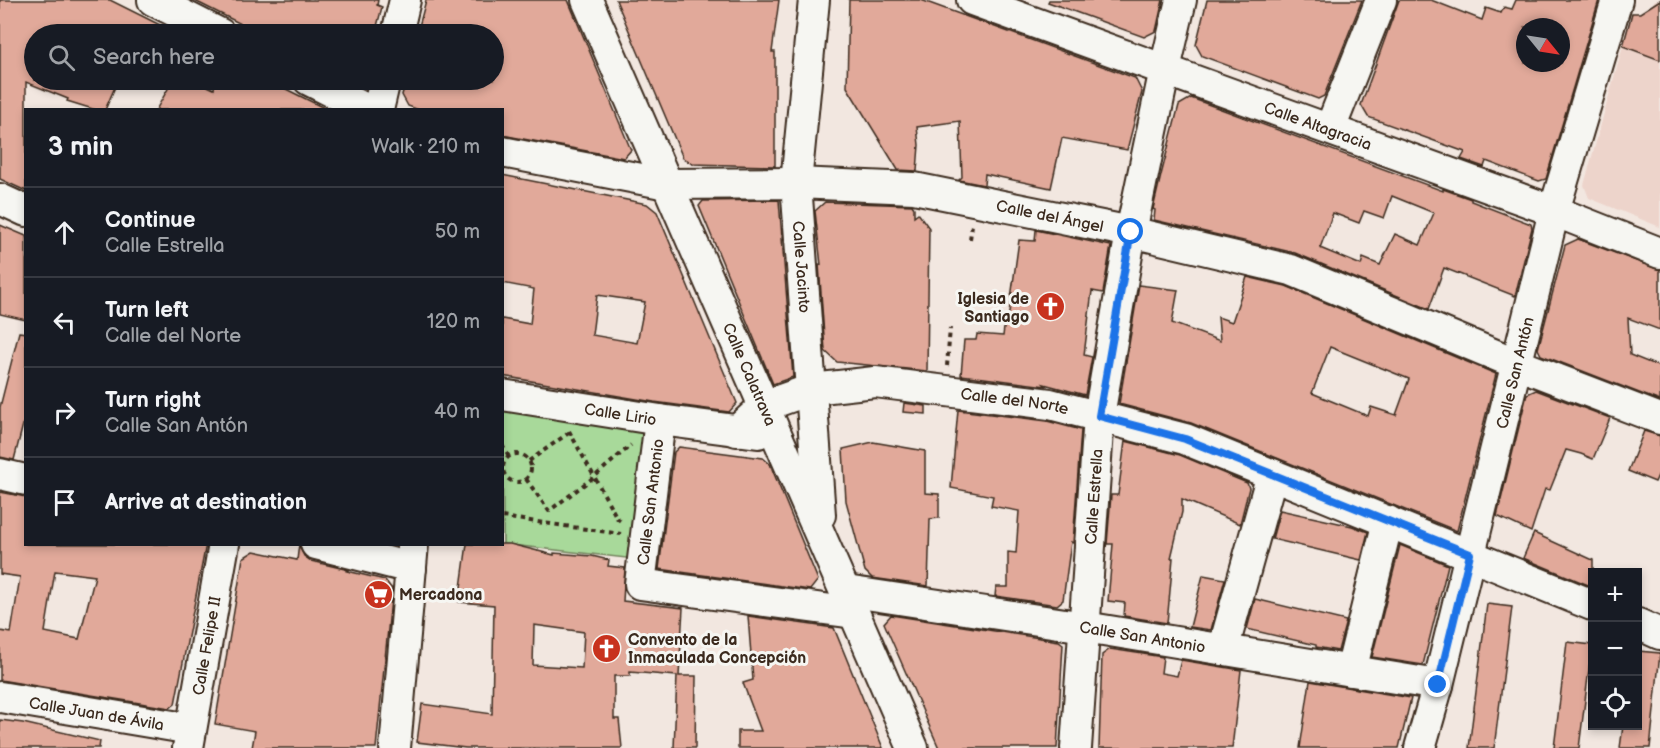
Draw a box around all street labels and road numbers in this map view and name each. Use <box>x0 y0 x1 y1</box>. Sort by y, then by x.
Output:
street label: Calle Altagracia <box>1261 99 1374 155</box>
street label: Calle del Ángel <box>994 197 1105 237</box>
street label: Calle Jacinto <box>788 220 813 314</box>
street label: Calle San Antón <box>1493 315 1539 431</box>
street label: Calle Calatrava <box>718 320 779 429</box>
street label: Calle del Norte <box>959 385 1071 420</box>
street label: Calle Lirio <box>583 400 658 430</box>
street label: Calle San Antonio <box>634 438 669 566</box>
street label: Calle Estrella <box>1082 448 1108 545</box>
street label: Calle Felipe II <box>189 595 226 697</box>
street label: Calle San Antonio <box>1078 618 1207 658</box>
street label: Calle Juan de Ávila <box>27 694 165 735</box>

